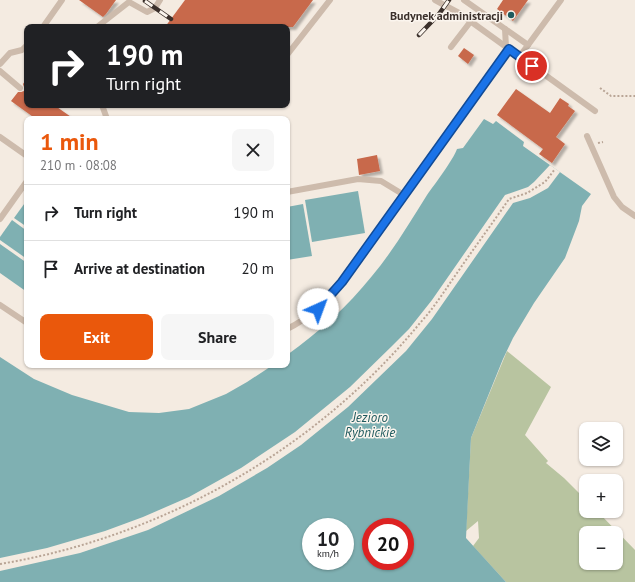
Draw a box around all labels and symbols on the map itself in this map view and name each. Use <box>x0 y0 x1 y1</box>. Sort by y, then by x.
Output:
place label: Budynek administracji <box>390 8 503 23</box>
marker: Budynek administracji <box>506 10 516 20</box>
pin <box>515 49 549 83</box>
position arrow <box>297 288 339 330</box>
water label: Jezioro Rybnickie <box>345 409 395 441</box>
speed limit sign: 20 <box>362 518 414 570</box>

